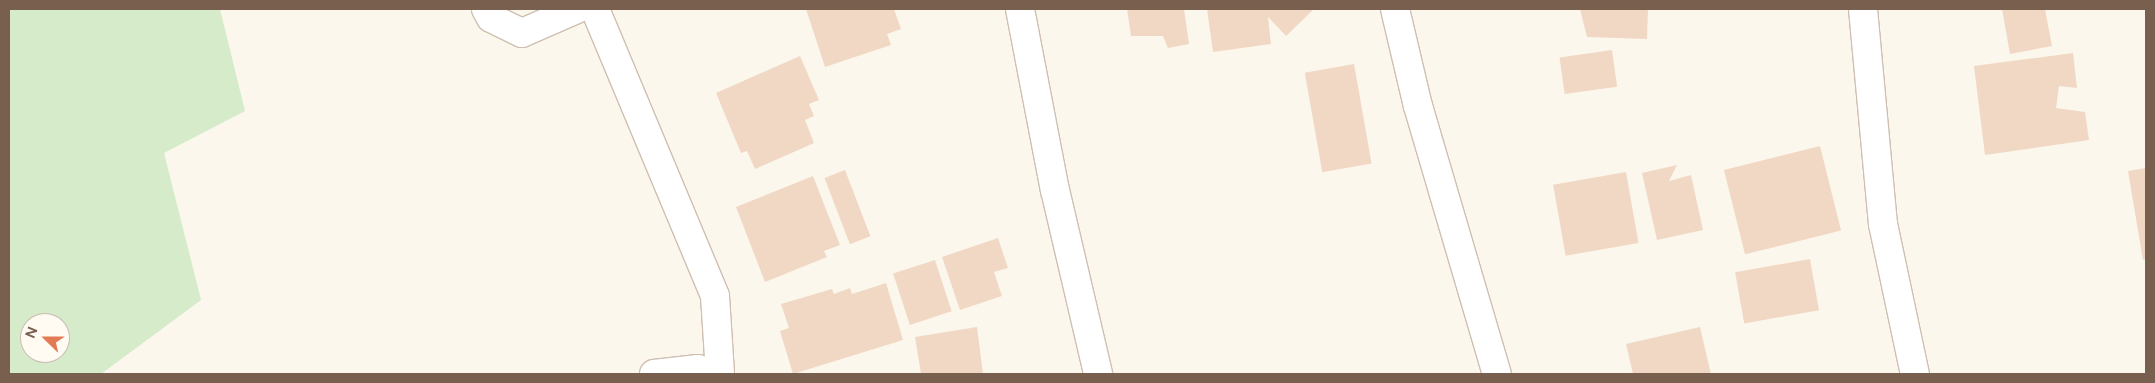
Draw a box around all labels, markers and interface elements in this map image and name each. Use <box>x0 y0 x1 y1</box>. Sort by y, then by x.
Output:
north arrow <box>20 313 70 363</box>
text: N <box>22 324 41 341</box>

